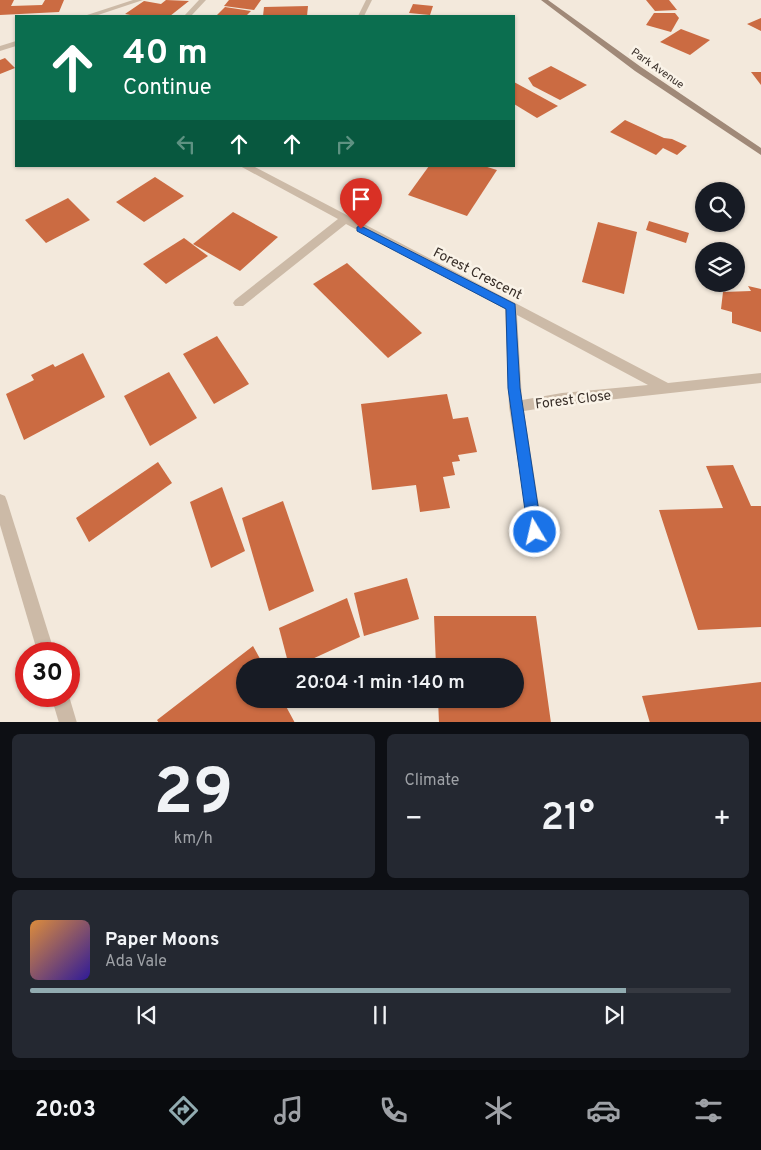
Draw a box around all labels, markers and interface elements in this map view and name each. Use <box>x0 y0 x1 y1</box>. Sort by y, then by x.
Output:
text: 40 m <box>123 32 208 76</box>
icon: ahead <box>40 35 105 100</box>
street label: Park Avenue <box>628 45 687 92</box>
text: Continue <box>123 75 212 102</box>
icon: left <box>172 130 200 158</box>
icon: ahead <box>225 130 253 158</box>
icon: ahead <box>278 130 306 158</box>
icon: right <box>331 130 359 158</box>
pin <box>340 178 382 229</box>
map controls <box>695 182 745 292</box>
button: search <box>695 182 745 232</box>
icon: arrive <box>347 185 375 213</box>
button: layers <box>695 242 745 292</box>
street label: Forest Crescent <box>430 245 525 304</box>
street label: Forest Close <box>534 387 612 414</box>
position arrow <box>508 505 560 557</box>
speed limit sign: 30 <box>15 642 80 707</box>
text: 20:04 · 1 min · 140 m <box>295 671 465 695</box>
text: 29 <box>153 755 233 837</box>
text: Climate <box>405 771 459 791</box>
text: 21° <box>541 795 595 844</box>
text: − <box>405 802 423 838</box>
text: + <box>713 802 731 838</box>
text: km/h <box>174 829 213 849</box>
text: Paper Moons <box>105 928 219 952</box>
text: Ada Vale <box>105 952 167 972</box>
icon: previous <box>133 1001 161 1029</box>
icon: pause <box>366 1001 394 1029</box>
icon: next <box>600 1001 628 1029</box>
icon: directions <box>166 1093 201 1128</box>
icon: music <box>271 1093 306 1128</box>
icon: phone <box>376 1093 411 1128</box>
icon: climate <box>481 1093 516 1128</box>
icon: car <box>586 1093 621 1128</box>
icon: filters <box>691 1093 726 1128</box>
text: 20:03 <box>35 1097 96 1124</box>

